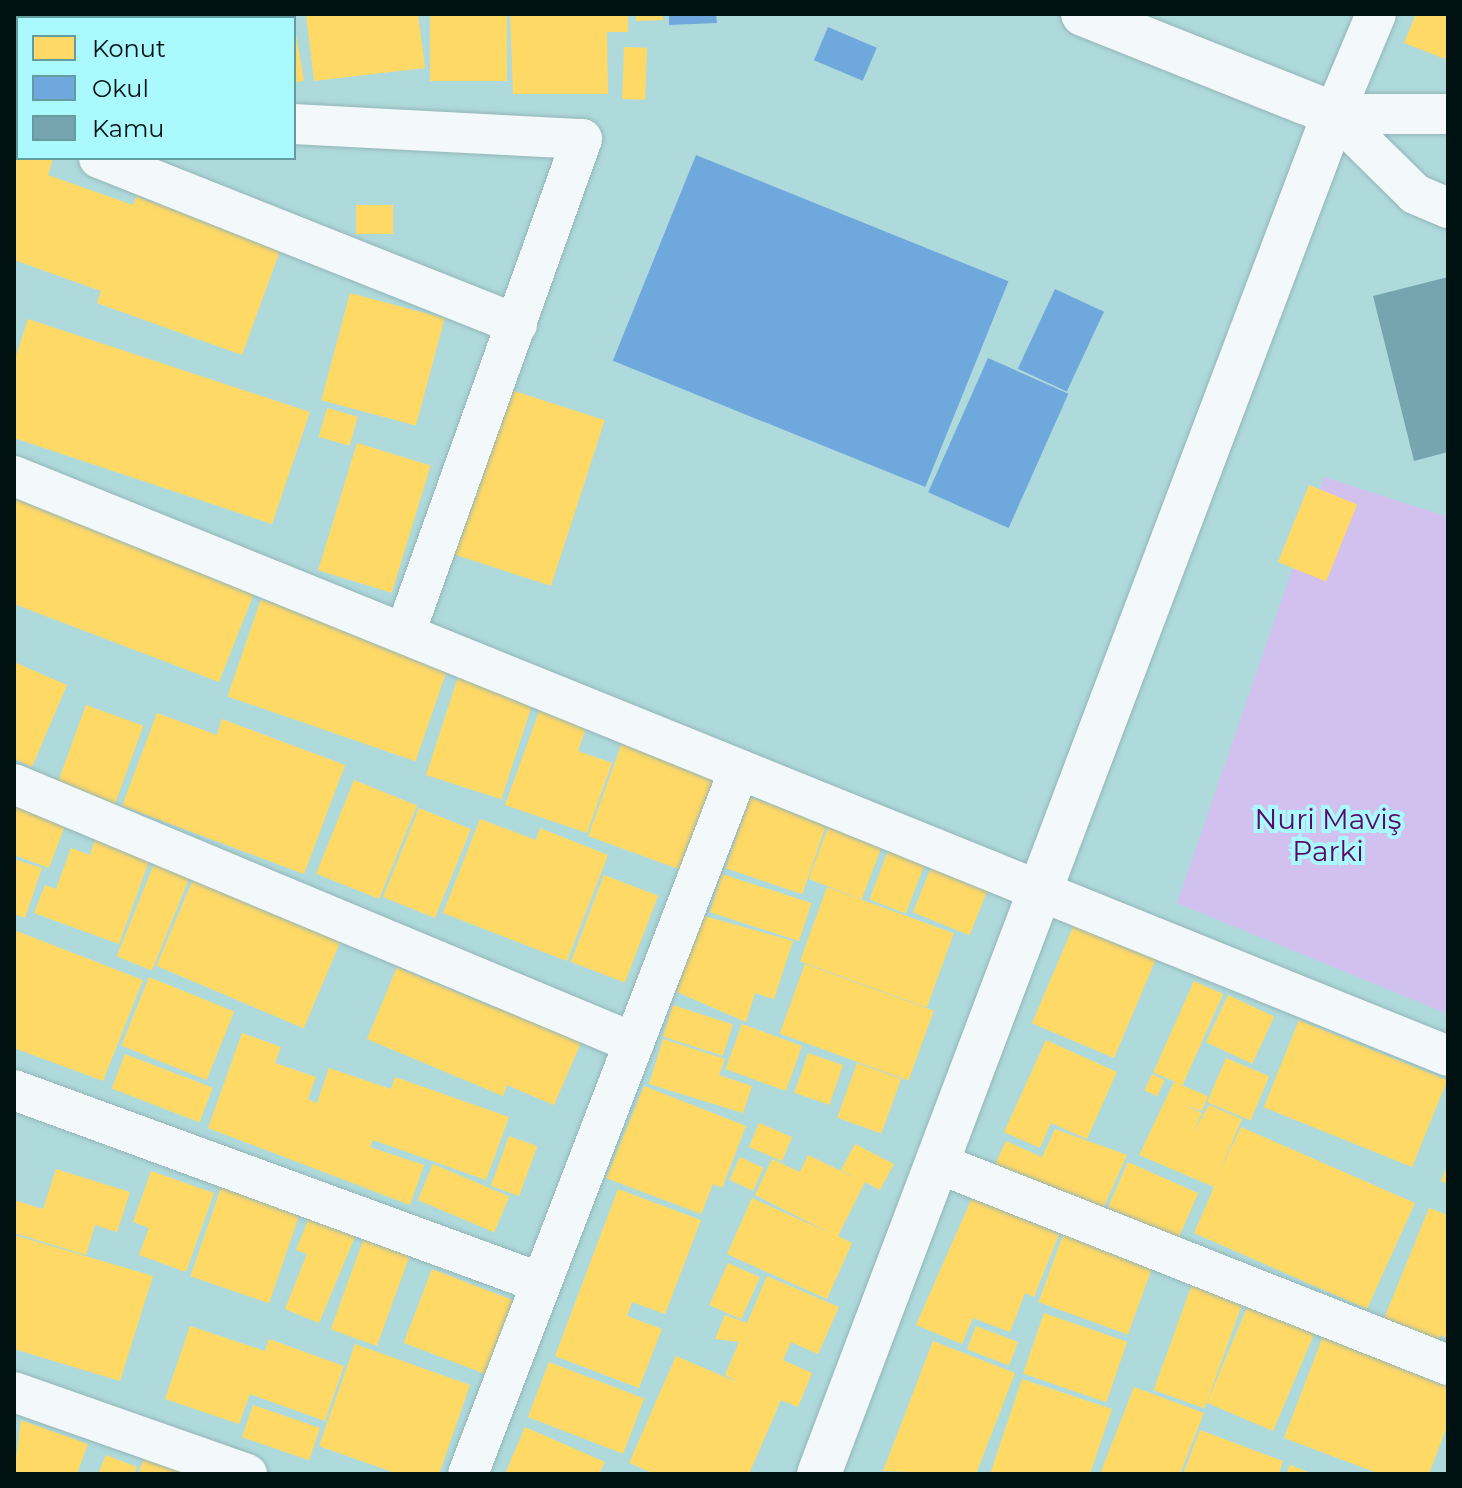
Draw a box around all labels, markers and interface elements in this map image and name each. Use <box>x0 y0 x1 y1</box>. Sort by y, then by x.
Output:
legend <box>16 16 296 160</box>
text: Konut <box>92 34 166 63</box>
text: Okul <box>92 74 149 103</box>
text: Kamu <box>92 114 164 143</box>
park label: Nuri Maviş Parki <box>1255 802 1401 868</box>

